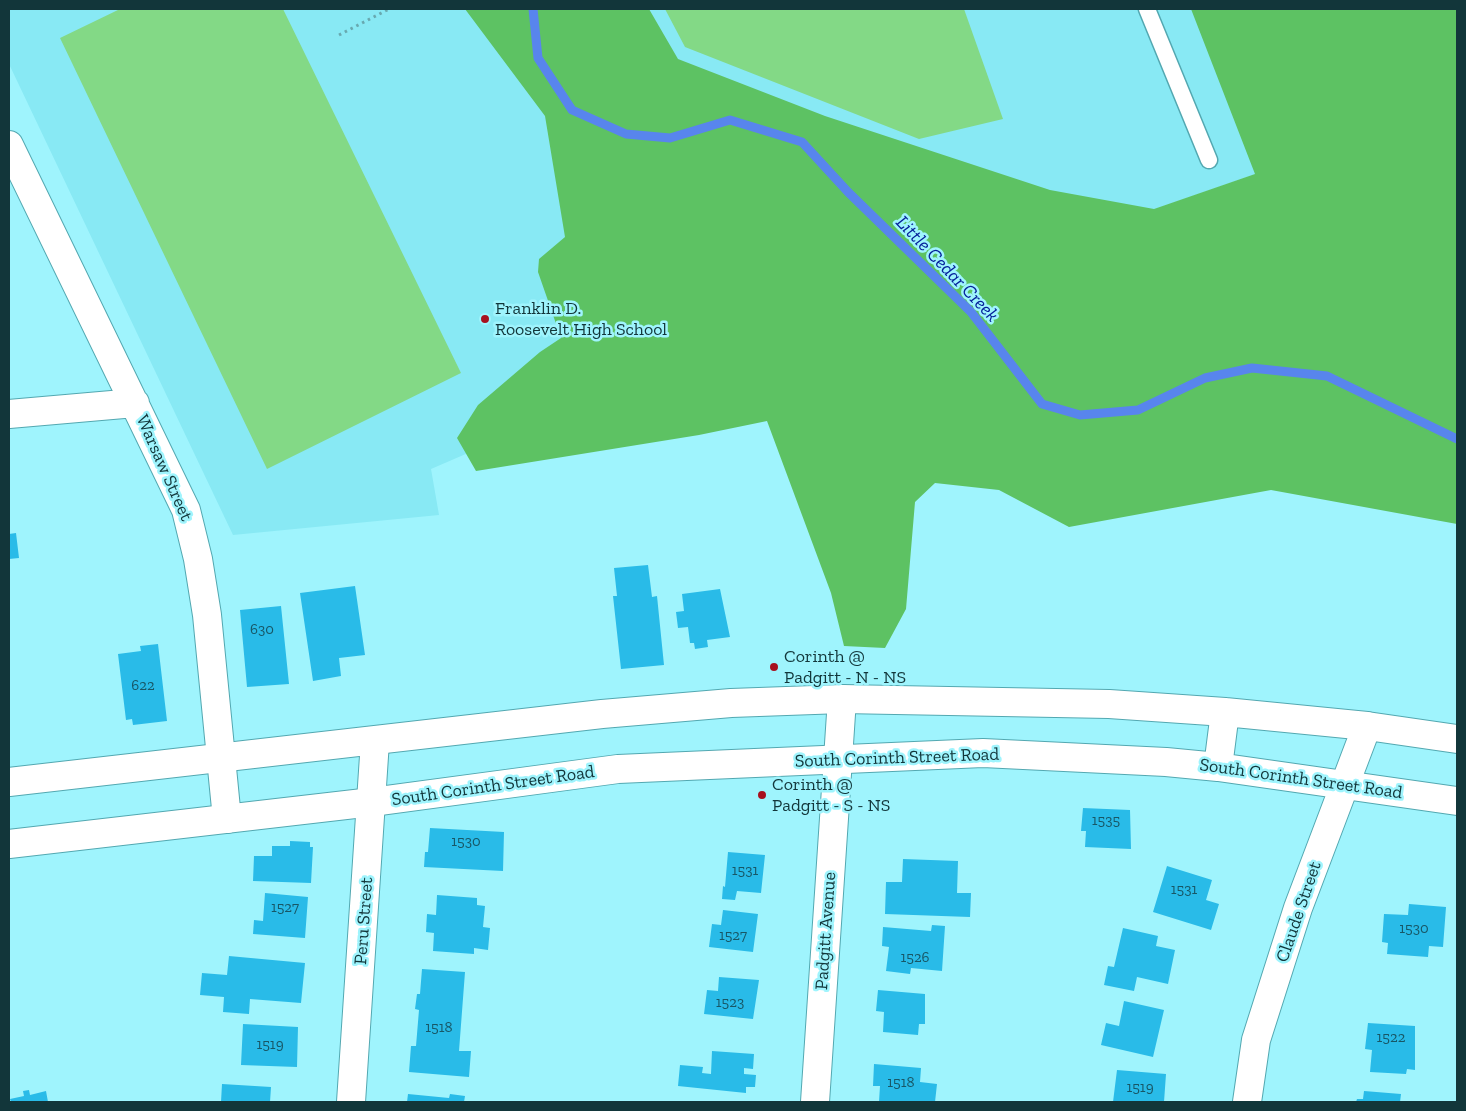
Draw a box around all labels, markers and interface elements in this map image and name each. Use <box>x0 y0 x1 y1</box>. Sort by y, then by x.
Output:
water label: Little Cedar Creek <box>891 211 1003 327</box>
place label: Franklin D. Roosevelt High School <box>495 298 667 340</box>
marker: Franklin D. Roosevelt High School <box>479 313 491 325</box>
street label: Warsaw Street <box>131 412 197 524</box>
house number: 630 <box>250 621 274 639</box>
place label: Corinth @ Padgitt - N - NS <box>784 646 906 689</box>
marker: Corinth @ Padgitt - N - NS <box>768 661 780 673</box>
house number: 622 <box>131 677 155 695</box>
street label: South Corinth Street Road <box>794 744 1000 772</box>
street label: South Corinth Street Road <box>1198 754 1404 804</box>
street label: South Corinth Street Road <box>390 761 596 811</box>
place label: Corinth @ Padgitt - S - NS <box>772 774 890 816</box>
marker: Corinth @ Padgitt - S - NS <box>756 789 768 801</box>
house number: 1535 <box>1092 812 1120 830</box>
house number: 1530 <box>451 833 481 851</box>
street label: Claude Street <box>1272 859 1326 965</box>
house number: 1531 <box>732 862 758 880</box>
street label: Padgitt Avenue <box>811 871 841 991</box>
street label: Peru Street <box>350 877 378 965</box>
house number: 1531 <box>1171 881 1197 899</box>
house number: 1527 <box>271 899 299 917</box>
house number: 1530 <box>1399 920 1429 938</box>
house number: 1527 <box>719 927 747 945</box>
house number: 1526 <box>900 949 930 967</box>
house number: 1523 <box>716 994 744 1012</box>
house number: 1518 <box>425 1019 453 1037</box>
house number: 1522 <box>1377 1029 1405 1047</box>
house number: 1519 <box>256 1036 284 1054</box>
house number: 1518 <box>887 1074 915 1092</box>
house number: 1519 <box>1126 1079 1154 1097</box>

